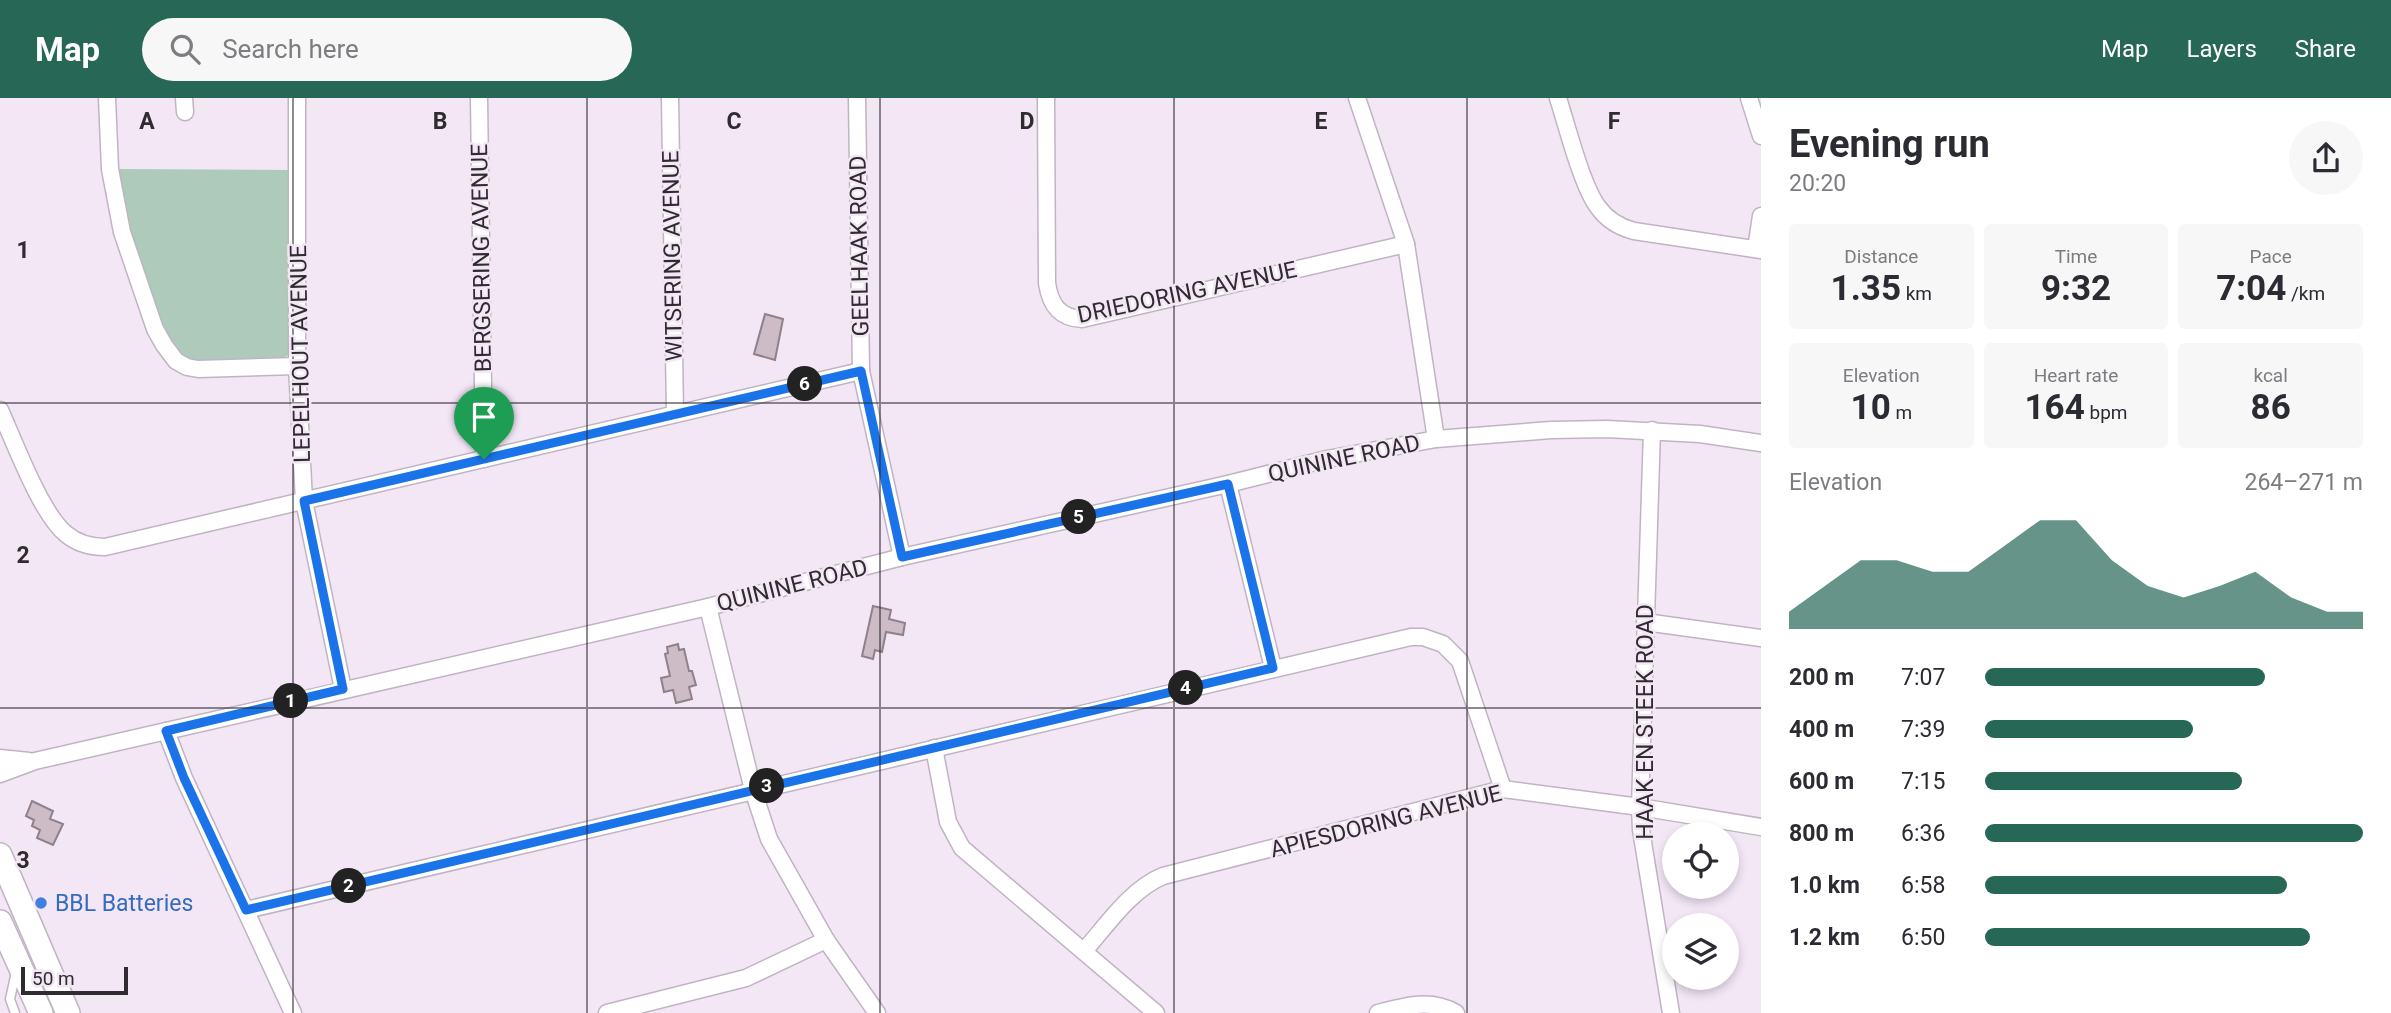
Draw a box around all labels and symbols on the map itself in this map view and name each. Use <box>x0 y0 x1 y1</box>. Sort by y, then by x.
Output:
text: A <box>139 108 155 135</box>
text: B <box>433 108 447 135</box>
text: C <box>726 108 742 135</box>
text: D <box>1020 108 1034 135</box>
text: E <box>1315 108 1328 135</box>
text: F <box>1608 108 1621 135</box>
street label: BERGSERING AVENUE <box>466 144 497 372</box>
street label: WITSERING AVENUE <box>657 150 688 362</box>
street label: GEELHAAK ROAD <box>844 155 875 337</box>
text: 1 <box>16 237 30 264</box>
street label: LEPELHOUT AVENUE <box>285 245 316 463</box>
street label: DRIEDORING AVENUE <box>1075 256 1299 329</box>
pin: 6 <box>788 366 822 402</box>
pin <box>454 387 514 459</box>
street label: QUININE ROAD <box>1266 429 1423 488</box>
pin: 5 <box>1062 500 1096 534</box>
text: 2 <box>16 542 30 569</box>
street label: QUININE ROAD <box>714 554 870 617</box>
street label: HAAK EN STEEK ROAD <box>1632 604 1659 840</box>
pin: 4 <box>1168 670 1204 706</box>
pin: 1 <box>274 684 308 718</box>
pin: 3 <box>750 768 784 804</box>
street label: APIESDORING AVENUE <box>1268 780 1505 863</box>
text: 3 <box>16 847 30 874</box>
pin: 2 <box>332 868 366 904</box>
place label: BBL Batteries <box>55 890 193 917</box>
marker: BBL Batteries <box>33 895 49 911</box>
scale bar <box>21 964 128 996</box>

